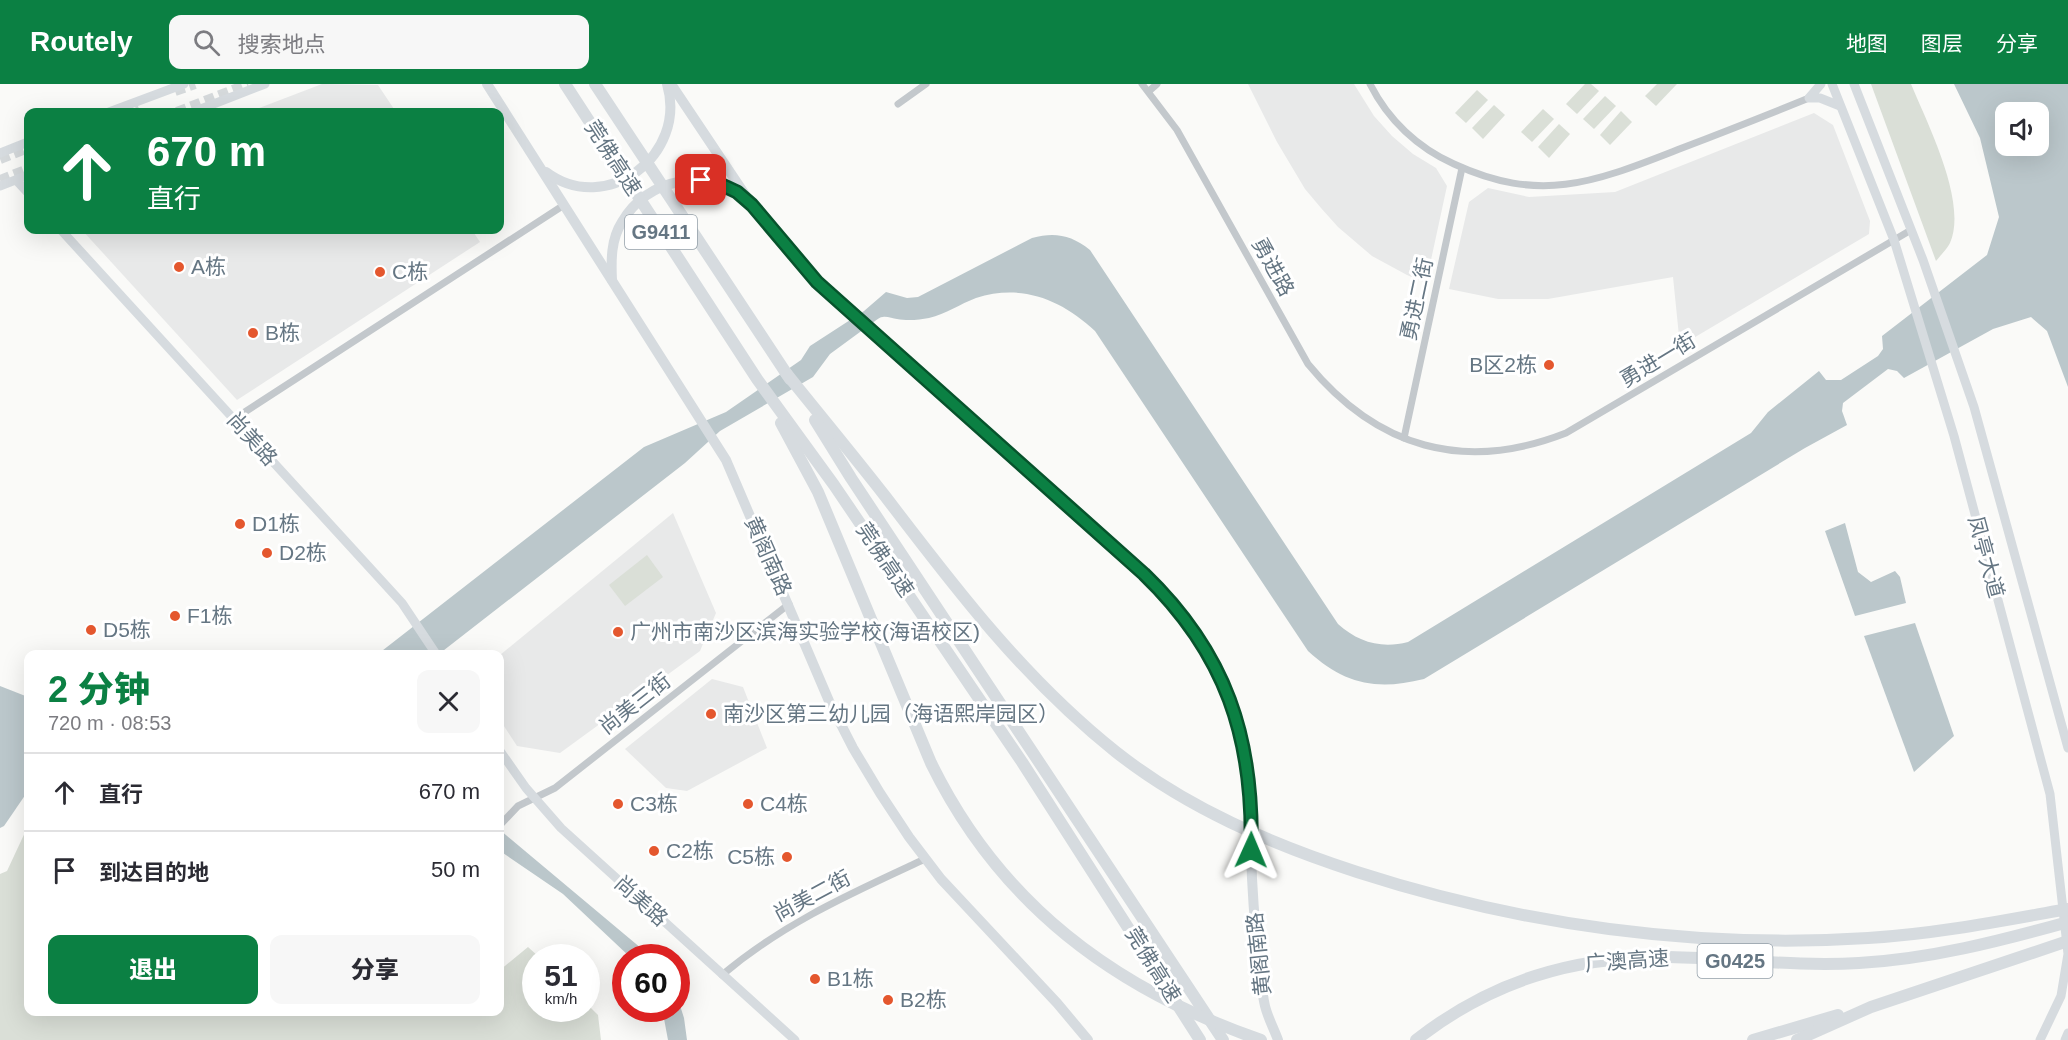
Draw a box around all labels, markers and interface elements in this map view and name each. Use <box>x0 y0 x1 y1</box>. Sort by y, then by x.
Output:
search box <box>169 15 589 69</box>
text: Routely <box>30 26 133 57</box>
icon: search <box>190 26 223 59</box>
text: 搜索地点 <box>238 32 326 57</box>
text: 地图 <box>1846 32 1888 55</box>
text: 图层 <box>1921 32 1963 55</box>
text: 分享 <box>1996 32 2038 55</box>
map controls <box>1995 102 2049 156</box>
button: sound <box>1995 102 2049 156</box>
street label: 莞佛高速 <box>581 116 646 199</box>
text: 670 m <box>147 128 266 175</box>
icon: ahead <box>48 132 126 210</box>
pin <box>675 154 726 205</box>
icon: arrive <box>684 163 717 196</box>
text: 直行 <box>147 184 201 214</box>
road number: G9411 <box>625 215 697 249</box>
street label: 勇进路 <box>1248 234 1299 300</box>
place label: A栋 <box>191 255 226 278</box>
street label: 勇进二街 <box>1397 255 1436 342</box>
marker: A栋 <box>172 260 186 274</box>
place label: C栋 <box>392 260 428 283</box>
marker: C栋 <box>373 265 387 279</box>
place label: B栋 <box>265 321 300 344</box>
marker: B栋 <box>246 326 260 340</box>
street label: 勇进一街 <box>1616 328 1700 391</box>
place label: B区2栋 <box>1469 353 1537 376</box>
marker: B区2栋 <box>1542 358 1556 372</box>
street label: 尚美路 <box>223 408 282 470</box>
place label: D1栋 <box>252 512 300 535</box>
street label: 黄阁南路 <box>741 513 796 599</box>
street label: 凤亭大道 <box>1965 513 2008 600</box>
marker: D1栋 <box>233 517 247 531</box>
street label: 莞佛高速 <box>852 518 918 601</box>
place label: D2栋 <box>279 541 327 564</box>
marker: D2栋 <box>260 546 274 560</box>
place label: F1栋 <box>187 604 233 627</box>
marker: F1栋 <box>168 609 182 623</box>
place label: D5栋 <box>103 618 151 641</box>
place label: 广州市南沙区滨海实验学校(海语校区) <box>630 620 980 643</box>
marker: D5栋 <box>84 623 98 637</box>
marker: 广州市南沙区滨海实验学校(海语校区) <box>611 625 625 639</box>
text: 2 分钟 <box>48 669 150 710</box>
street label: 尚美三街 <box>595 669 675 739</box>
button: close <box>417 670 480 733</box>
place label: 南沙区第三幼儿园（海语熙岸园区） <box>723 702 1059 725</box>
marker: 南沙区第三幼儿园（海语熙岸园区） <box>704 707 718 721</box>
text: 720 m · 08:53 <box>48 712 171 734</box>
icon: ahead <box>48 776 81 809</box>
text: 670 m <box>419 779 480 804</box>
text: 直行 <box>99 782 143 807</box>
place label: C3栋 <box>630 792 678 815</box>
place label: C4栋 <box>760 792 808 815</box>
marker: C3栋 <box>611 797 625 811</box>
marker: C4栋 <box>741 797 755 811</box>
position arrow <box>1219 818 1283 882</box>
place label: C2栋 <box>666 839 714 862</box>
marker: C2栋 <box>647 844 661 858</box>
place label: C5栋 <box>727 845 775 868</box>
marker: C5栋 <box>780 850 794 864</box>
icon: arrive <box>48 854 81 887</box>
text: 50 m <box>431 857 480 882</box>
text: 到达目的地 <box>99 860 209 885</box>
street label: 尚美二街 <box>769 866 854 925</box>
street label: 尚美路 <box>610 871 672 930</box>
street label: 黄阁南路 <box>1243 911 1274 997</box>
street label: 莞佛高速 <box>1121 923 1185 1006</box>
button: 退出 <box>48 935 258 1004</box>
button: 分享 <box>270 935 480 1004</box>
speed limit sign: 60 <box>612 944 690 1022</box>
road number: G0425 <box>1698 944 1772 978</box>
street label: 广澳高速 <box>1584 946 1670 975</box>
text: 51 <box>544 959 578 992</box>
place label: B1栋 <box>827 967 874 990</box>
marker: B1栋 <box>808 972 822 986</box>
place label: B2栋 <box>900 988 947 1011</box>
text: km/h <box>545 990 577 1007</box>
marker: B2栋 <box>881 993 895 1007</box>

